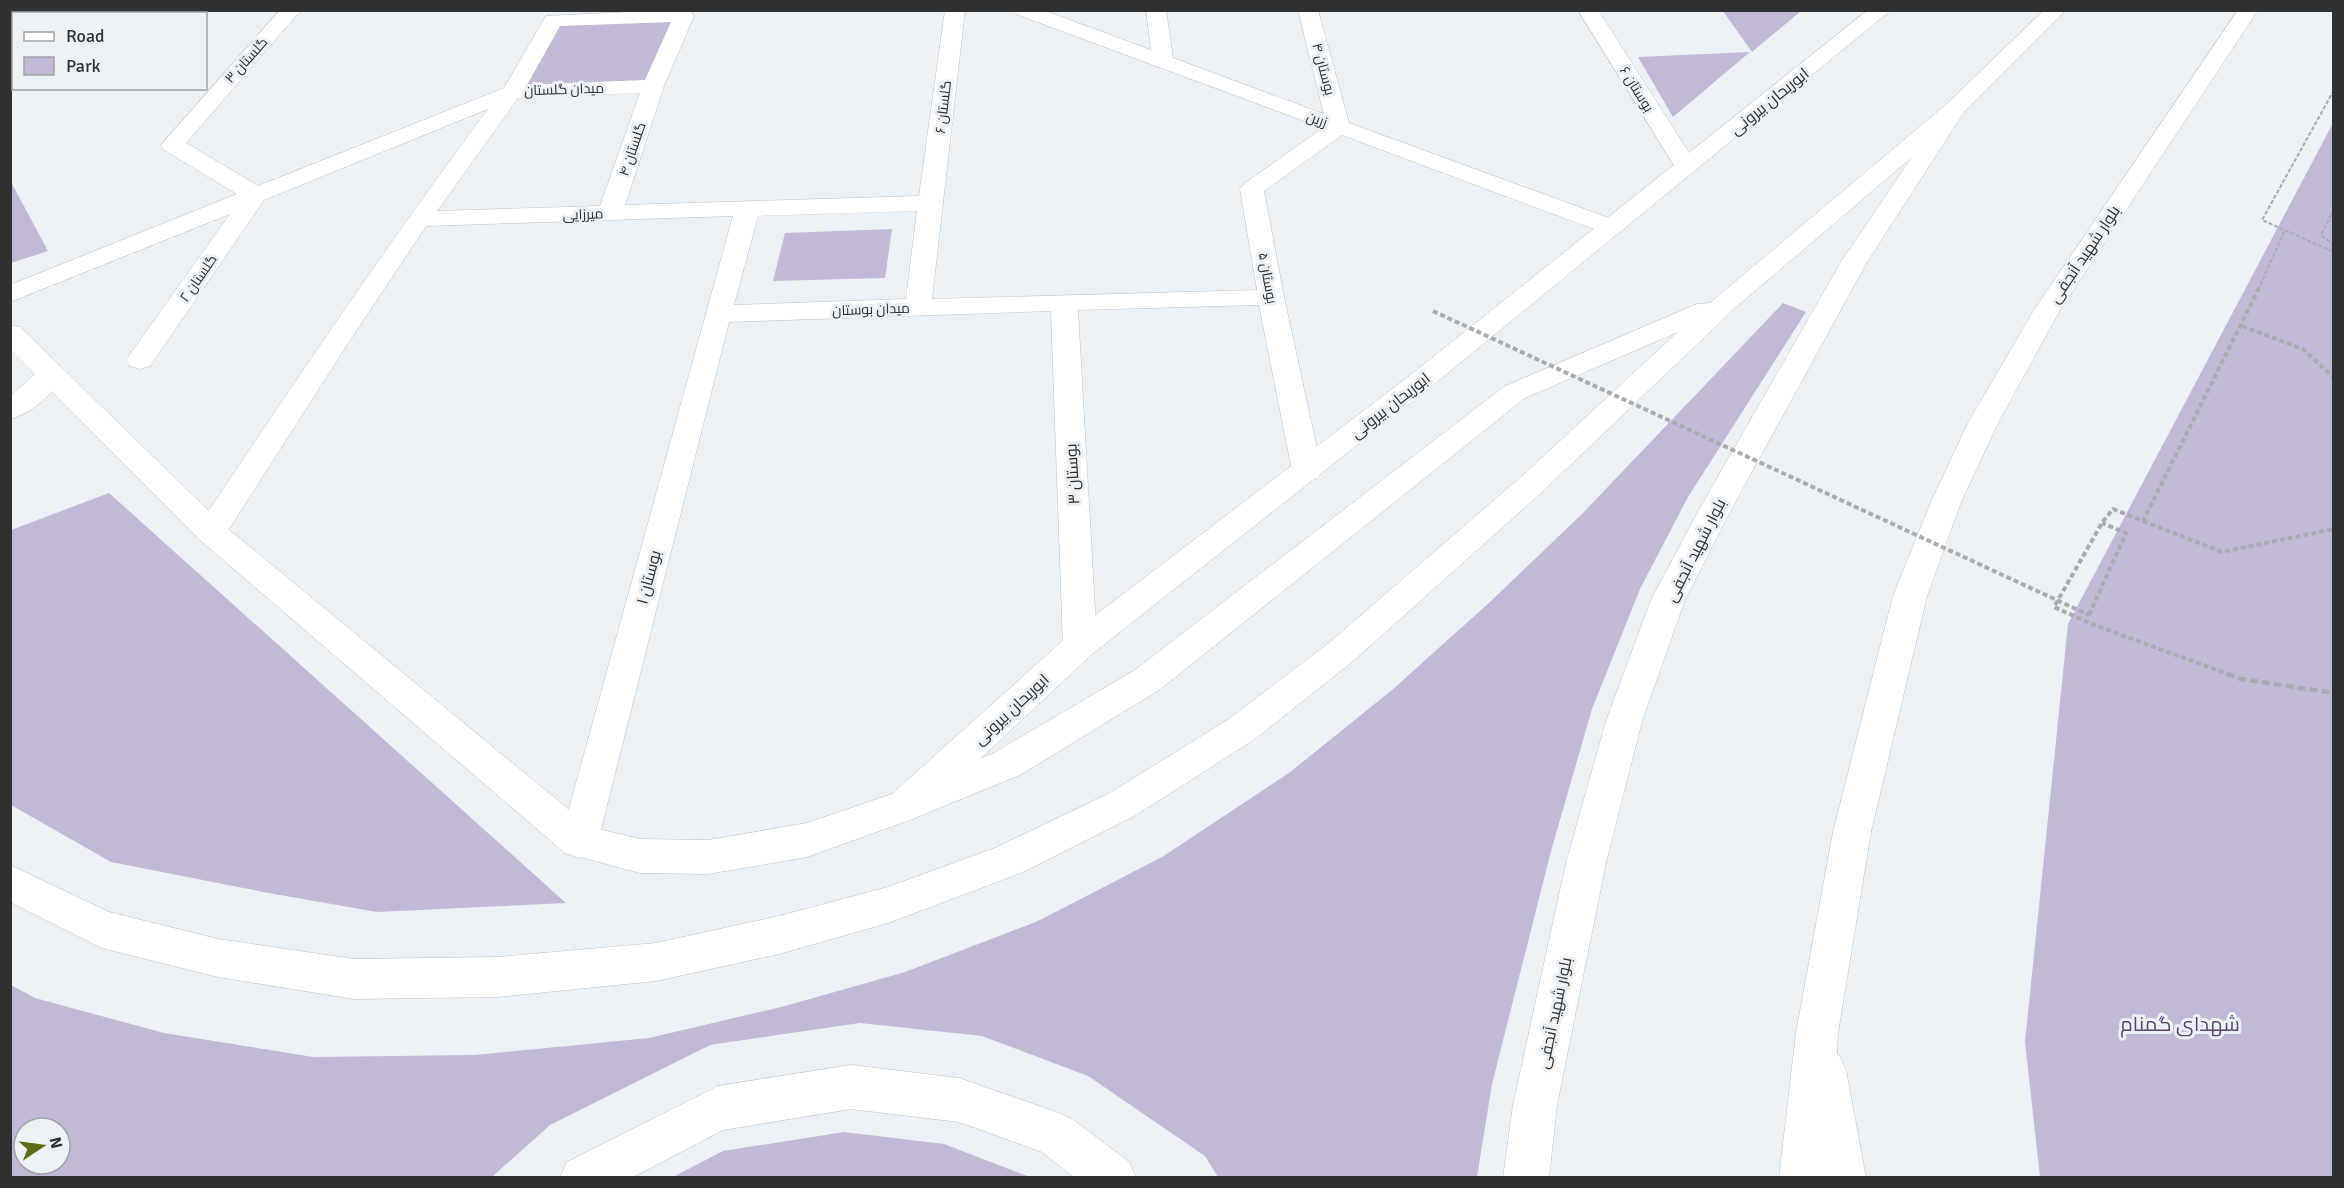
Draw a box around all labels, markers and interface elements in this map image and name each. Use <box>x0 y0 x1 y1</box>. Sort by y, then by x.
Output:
legend <box>12 12 207 90</box>
text: Road <box>66 25 105 47</box>
street label: گلستان ۳ <box>221 34 271 87</box>
street label: بوستان ۴ <box>1308 41 1339 97</box>
text: Park <box>66 55 101 77</box>
street label: بوستان ۶ <box>1616 63 1657 115</box>
street label: ابوریحان بیرونی <box>1726 64 1813 140</box>
street label: میدان گلستان <box>524 80 604 99</box>
street label: گلستان ۶ <box>932 80 955 134</box>
street label: زرین <box>1304 108 1330 131</box>
street label: گلستان ۴ <box>615 120 650 178</box>
street label: بلوار شهید آنجفی <box>2045 202 2125 307</box>
street label: میرزایی <box>562 205 604 224</box>
street label: گلستان ۲ <box>176 251 221 305</box>
street label: بوستان ۵ <box>1255 251 1280 305</box>
street label: میدان بوستان <box>832 300 910 319</box>
street label: ابوریحان بیرونی <box>1347 368 1435 443</box>
street label: بوستان ۳ <box>1061 443 1085 505</box>
street label: بلوار شهید آنجفی <box>1661 495 1731 606</box>
street label: بوستان ۱ <box>632 548 666 607</box>
street label: ابوریحان بیرونی <box>970 670 1054 750</box>
street label: بلوار شهید آنجفی <box>1533 956 1577 1071</box>
park label: شهدای گمنام <box>2120 1012 2240 1038</box>
north arrow <box>12 1116 72 1176</box>
text: N <box>45 1135 67 1151</box>

